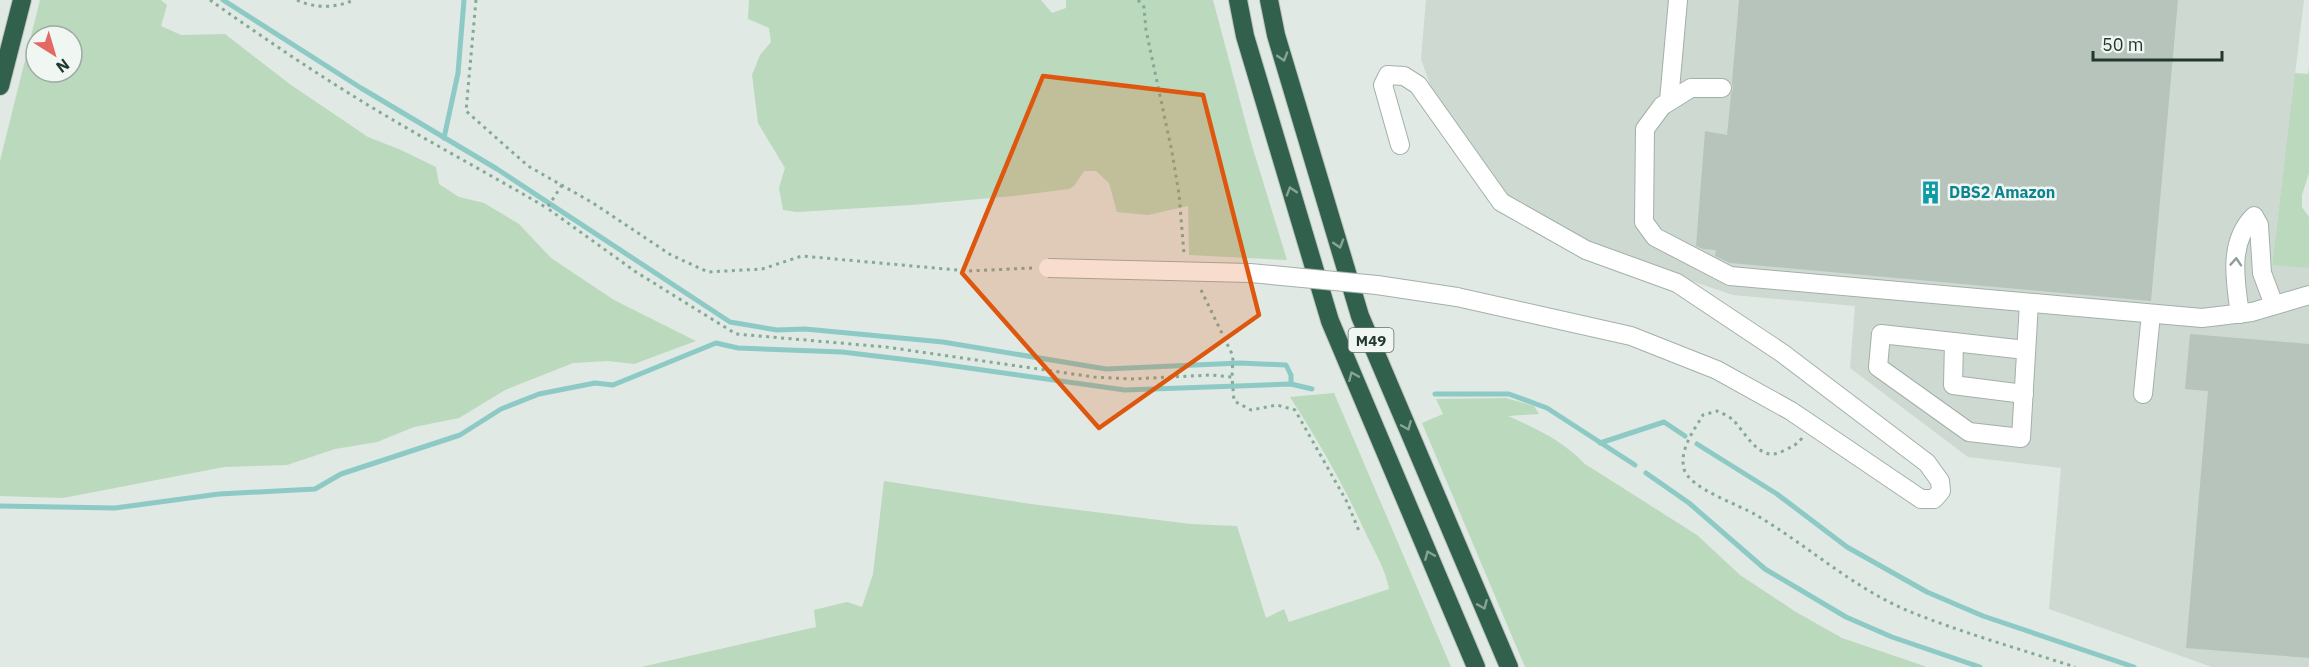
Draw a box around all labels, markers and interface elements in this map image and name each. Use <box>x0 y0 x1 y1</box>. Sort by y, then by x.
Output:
north arrow <box>24 24 84 84</box>
scale bar <box>2093 24 2222 62</box>
text: 50 m <box>2102 33 2144 56</box>
one-way arrow <box>1276 51 1288 62</box>
text: N <box>52 55 74 77</box>
building icon: DBS2 Amazon <box>1918 179 1944 205</box>
place label: DBS2 Amazon <box>1949 182 2055 202</box>
one-way arrow <box>1286 186 1298 197</box>
one-way arrow <box>1332 238 1344 249</box>
one-way arrow <box>2229 258 2242 267</box>
road number: M49 <box>1348 328 1394 352</box>
one-way arrow <box>1348 371 1360 382</box>
one-way arrow <box>1400 420 1412 431</box>
one-way arrow <box>1424 550 1436 561</box>
one-way arrow <box>1476 599 1488 610</box>

